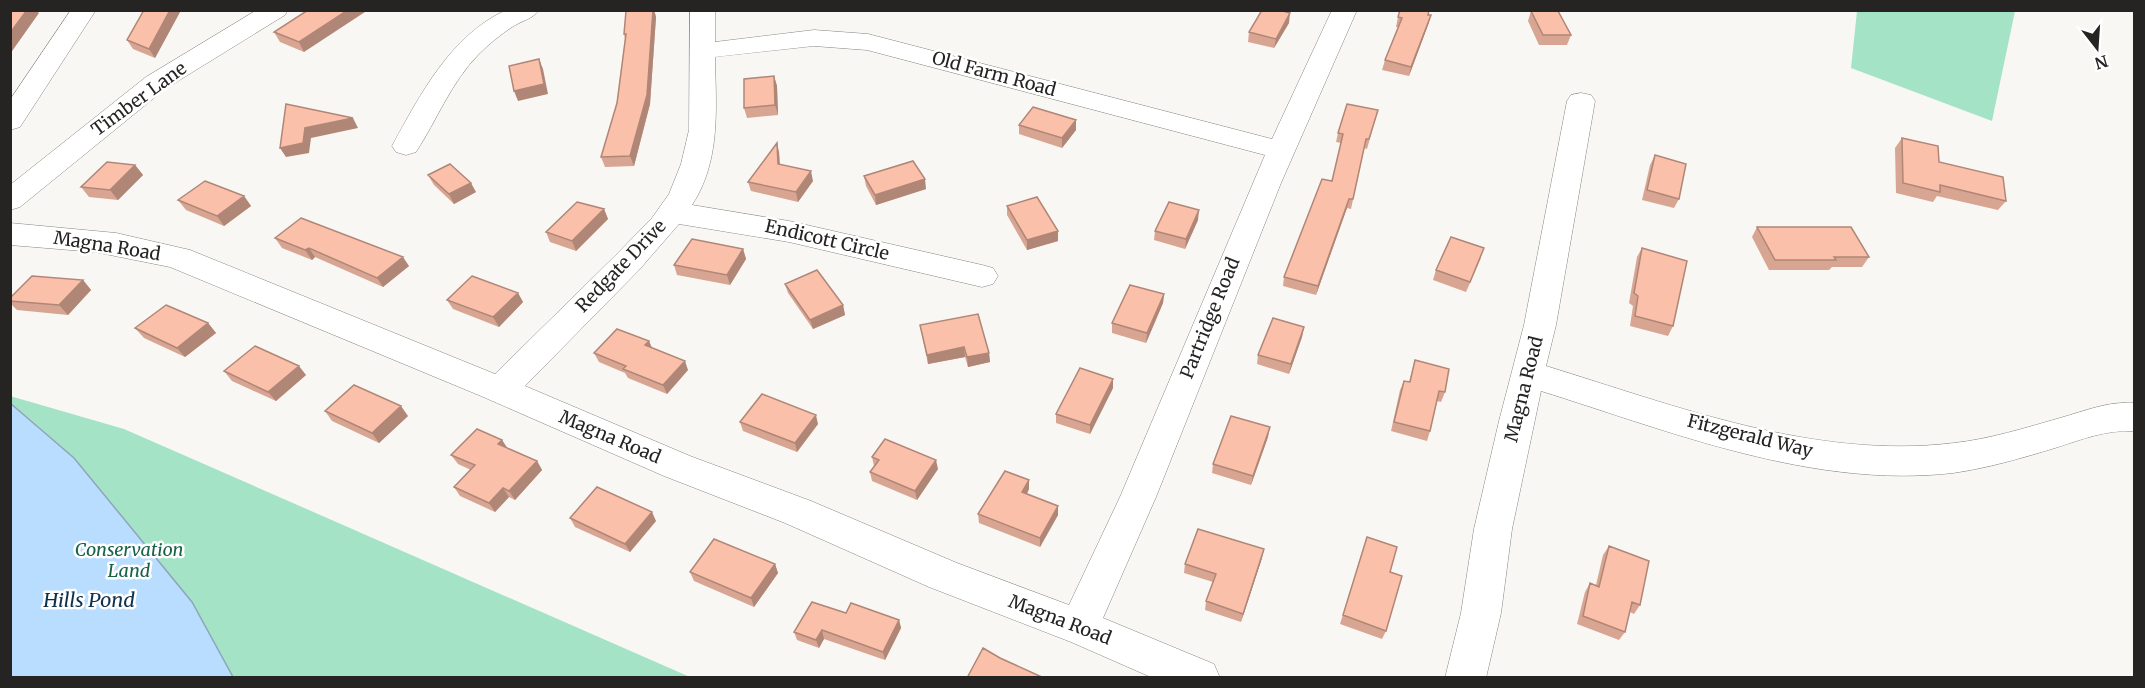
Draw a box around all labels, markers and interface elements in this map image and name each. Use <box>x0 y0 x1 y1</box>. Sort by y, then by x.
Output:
north arrow <box>2067 18 2127 78</box>
street label: Old Farm Road <box>930 46 1059 101</box>
text: N <box>2092 51 2110 74</box>
street label: Timber Lane <box>87 56 191 141</box>
street label: Redgate Drive <box>571 214 671 317</box>
street label: Endicott Circle <box>763 214 891 265</box>
street label: Magna Road <box>52 226 162 265</box>
street label: Partridge Road <box>1175 254 1244 382</box>
street label: Magna Road <box>1499 333 1548 444</box>
street label: Magna Road <box>556 405 665 468</box>
street label: Fitzgerald Way <box>1685 409 1816 462</box>
park label: Conservation Land <box>75 538 183 582</box>
water label: Hills Pond <box>42 587 135 612</box>
street label: Magna Road <box>1006 589 1115 650</box>

